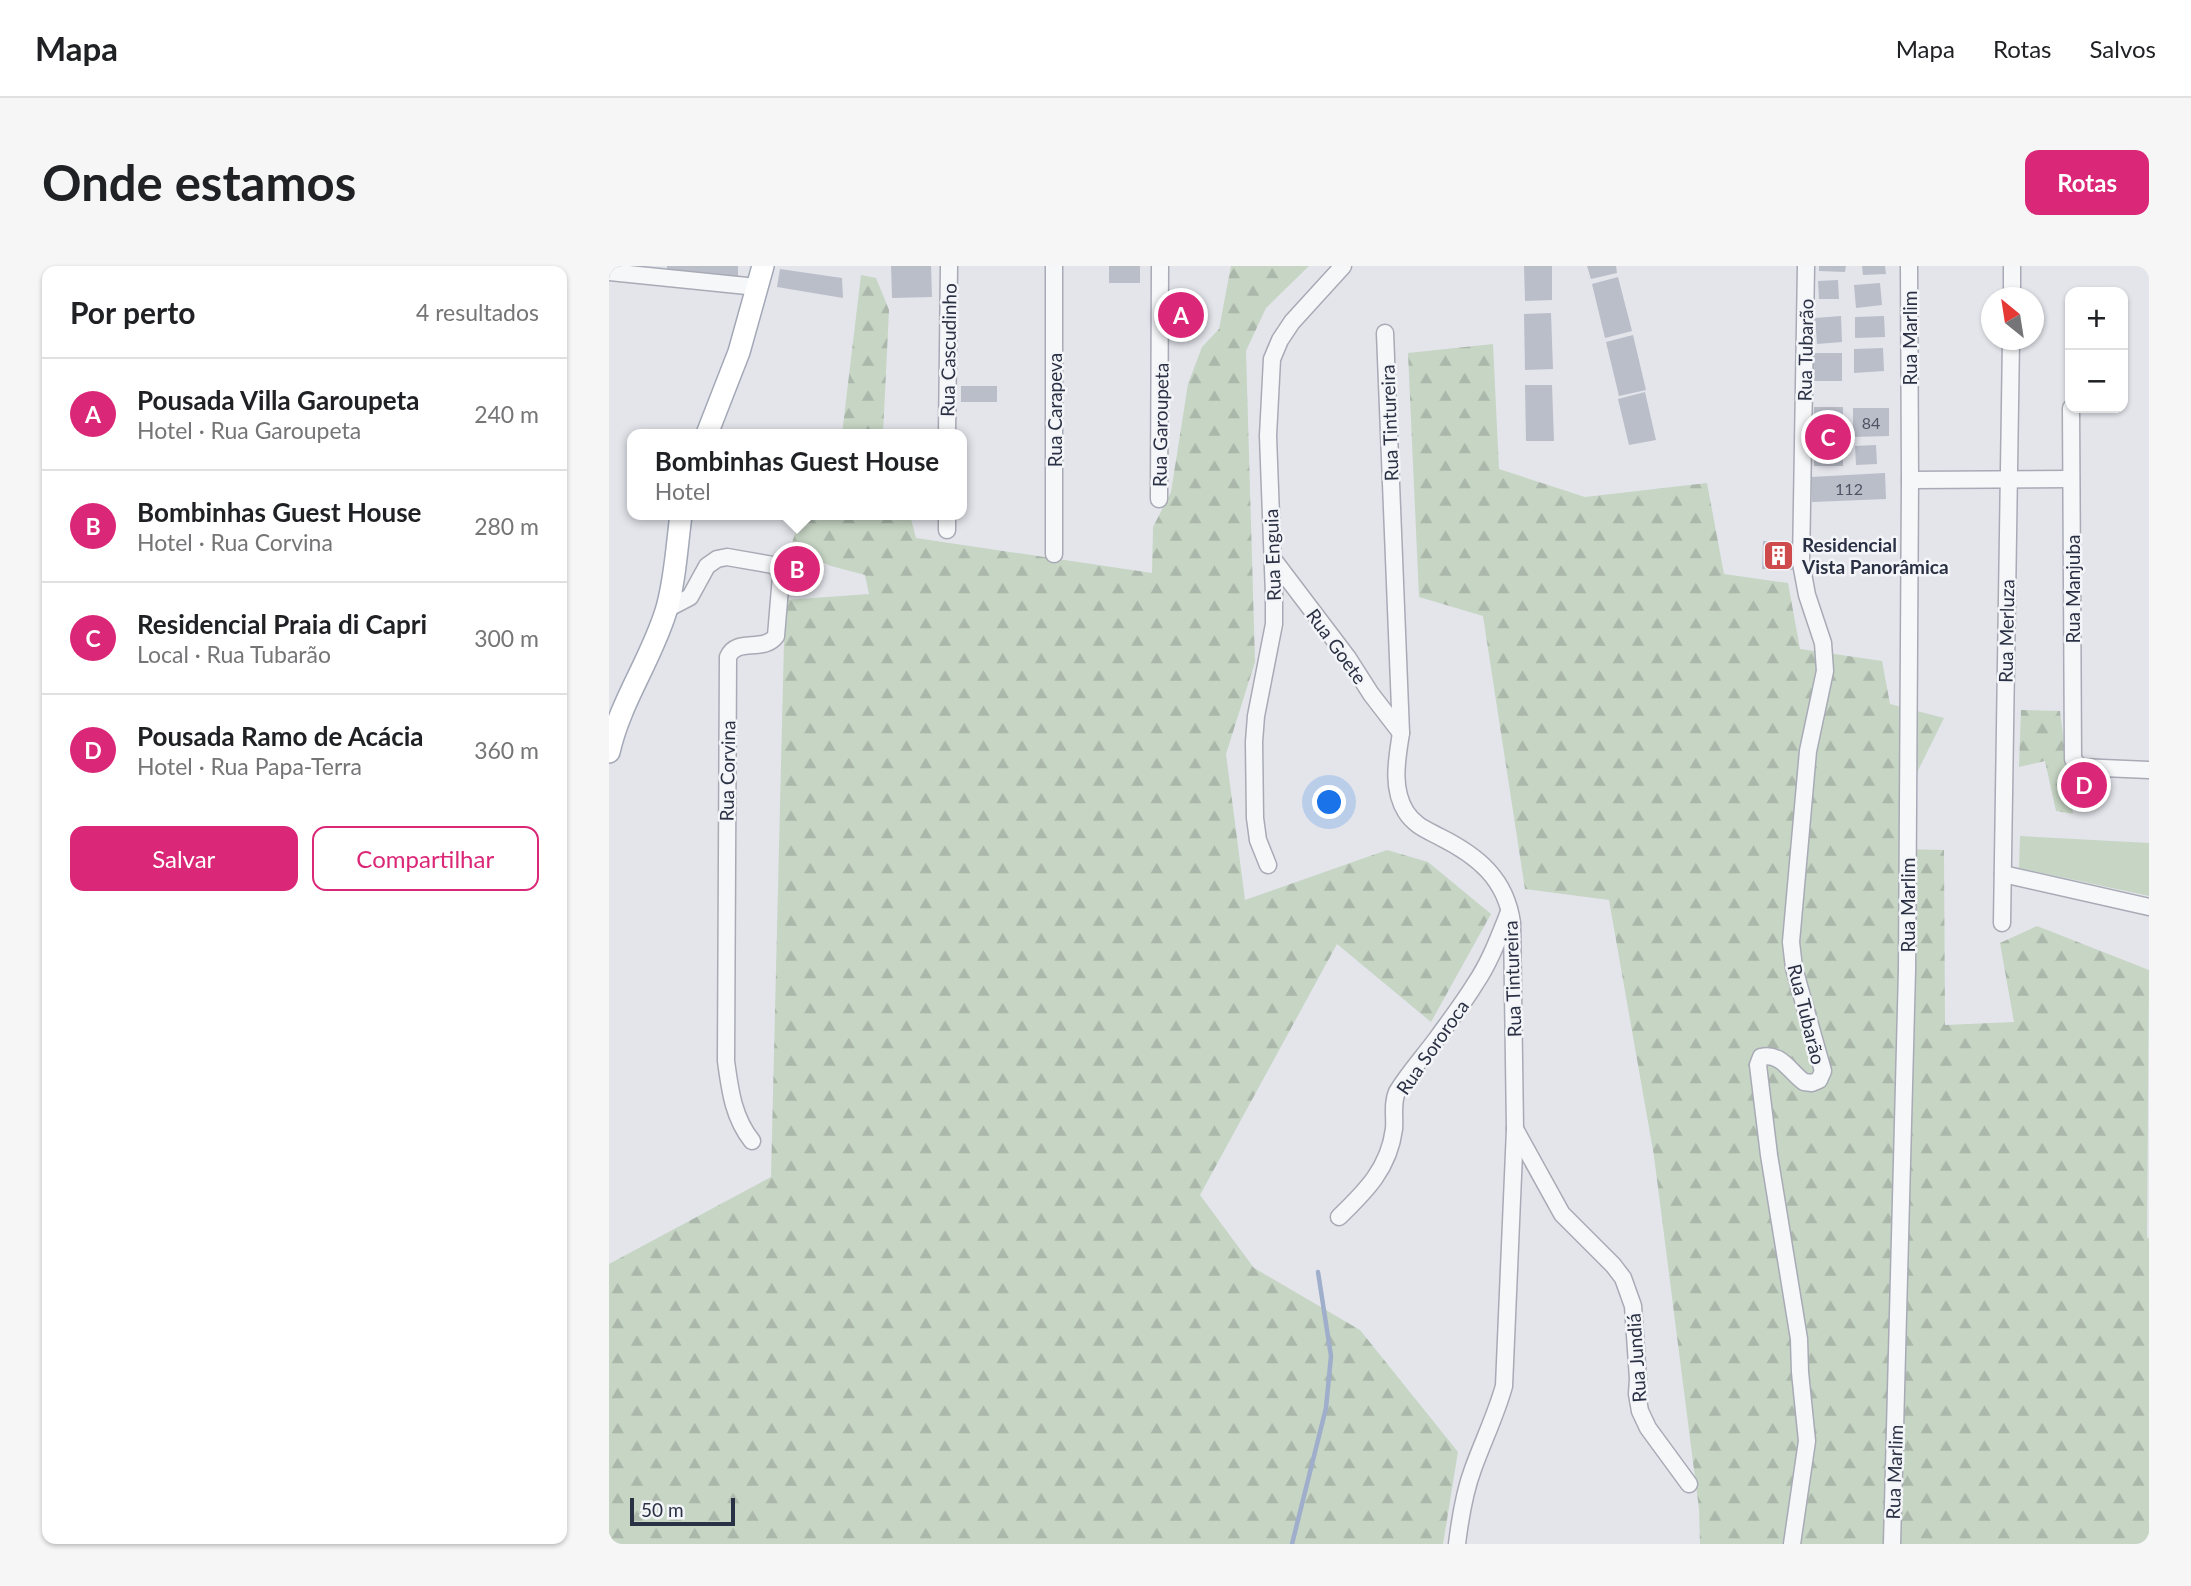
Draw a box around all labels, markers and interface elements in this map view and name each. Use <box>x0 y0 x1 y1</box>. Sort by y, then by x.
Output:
text: Mapa <box>35 28 118 68</box>
text: Mapa <box>1896 34 1955 63</box>
text: Rotas <box>1993 34 2052 63</box>
text: Salvos <box>2090 34 2156 63</box>
button: Rotas <box>2025 150 2149 215</box>
text: Onde estamos <box>42 153 356 211</box>
street label: Rua Cascudinho <box>935 283 961 417</box>
north arrow <box>1981 287 2044 350</box>
map controls <box>2065 287 2128 413</box>
button: + <box>2065 287 2128 350</box>
pin: A <box>1158 289 1204 341</box>
street label: Rua Marlim <box>1898 291 1921 385</box>
text: Por perto <box>70 294 195 330</box>
text: 4 resultados <box>416 298 539 326</box>
street label: Rua Tubarão <box>1793 298 1817 402</box>
button: − <box>2065 350 2128 413</box>
street label: Rua Carapeva <box>1043 353 1066 467</box>
street label: Rua Garoupeta <box>1147 363 1173 487</box>
street label: Rua Tintureira <box>1375 364 1403 482</box>
text: Pousada Villa Garoupeta <box>137 384 419 416</box>
text: A <box>85 400 101 428</box>
text: 240 m <box>474 400 539 428</box>
pin: C <box>1805 411 1851 463</box>
house number: 84 <box>1862 413 1880 432</box>
text: Hotel · Rua Garoupeta <box>137 416 361 444</box>
popup <box>627 429 967 520</box>
text: Bombinhas Guest House <box>655 445 939 477</box>
text: Hotel <box>655 477 711 505</box>
house number: 112 <box>1835 479 1863 498</box>
text: Bombinhas Guest House <box>137 496 421 528</box>
street label: Rua Enguia <box>1259 509 1285 601</box>
text: B <box>85 512 101 540</box>
text: 280 m <box>474 512 539 540</box>
text: Hotel · Rua Corvina <box>137 528 333 556</box>
place label: Residencial Vista Panorâmica <box>1801 533 1949 578</box>
street label: Rua Manjuba <box>2061 534 2084 644</box>
building icon: Residencial Vista Panorâmica <box>1762 538 1796 572</box>
pin: B <box>774 543 820 595</box>
street label: Rua Merluza <box>1994 579 2018 683</box>
street label: Rua Goete <box>1302 604 1372 688</box>
text: Residencial Praia di Capri <box>137 608 427 640</box>
text: C <box>85 624 101 652</box>
text: 300 m <box>474 624 539 652</box>
text: Local · Rua Tubarão <box>137 640 331 668</box>
text: Pousada Ramo de Acácia <box>137 720 424 752</box>
street label: Rua Corvina <box>715 720 739 822</box>
text: D <box>84 736 102 764</box>
text: 360 m <box>474 736 539 764</box>
text: Hotel · Rua Papa-Terra <box>137 752 362 780</box>
pin: D <box>2061 759 2107 811</box>
your location <box>1312 785 1346 819</box>
button: Salvar <box>70 826 298 891</box>
button: Compartilhar <box>312 826 539 891</box>
street label: Rua Marlim <box>1896 858 1919 952</box>
street label: Rua Tintureira <box>1498 920 1526 1038</box>
street label: Rua Tubarão <box>1783 961 1831 1067</box>
street label: Rua Sororoca <box>1391 995 1473 1099</box>
street label: Rua Jundiá <box>1621 1313 1651 1403</box>
street label: Rua Marlim <box>1881 1424 1907 1520</box>
scale bar <box>630 1495 735 1527</box>
text: 50 m <box>641 1498 684 1521</box>

